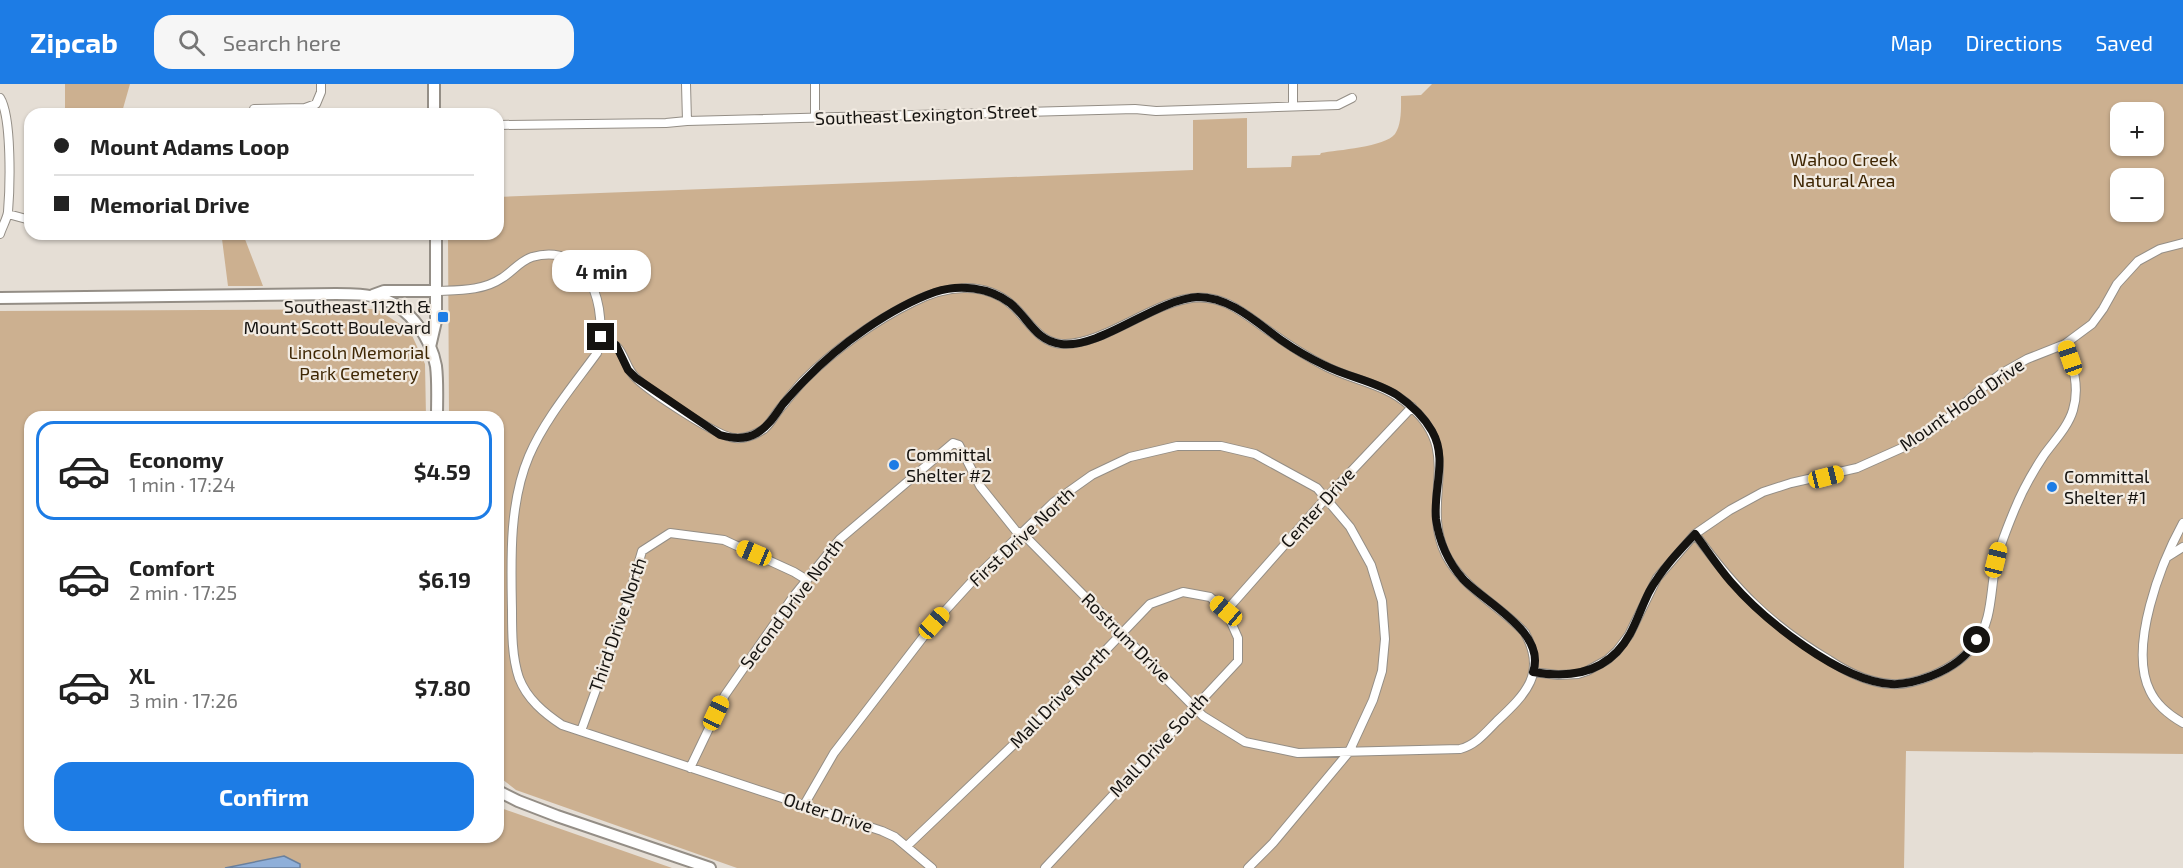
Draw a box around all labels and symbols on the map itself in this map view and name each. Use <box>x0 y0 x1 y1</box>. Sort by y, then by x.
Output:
street label: Southeast Lexington Street <box>814 99 1038 129</box>
park label: Wahoo Creek Natural Area <box>1790 148 1898 191</box>
callout: 4 min <box>552 250 650 292</box>
place label: Southeast 112th & Mount Scott Boulevard <box>243 295 431 338</box>
marker: Southeast 112th & Mount Scott Boulevard <box>436 310 450 324</box>
route end <box>587 323 614 350</box>
car <box>2056 338 2084 378</box>
park label: Lincoln Memorial Park Cemetery <box>288 341 430 384</box>
street label: Mount Hood Drive <box>1895 353 2028 455</box>
place label: Committal Shelter #2 <box>906 443 992 486</box>
marker: Committal Shelter #2 <box>887 458 901 472</box>
street label: Center Drive <box>1275 463 1359 552</box>
car <box>1806 464 1846 490</box>
place label: Committal Shelter #1 <box>2064 465 2150 508</box>
marker: Committal Shelter #1 <box>2045 480 2059 494</box>
street label: First Drive North <box>964 482 1078 591</box>
street label: Second Drive North <box>735 534 847 673</box>
car <box>734 538 774 568</box>
car <box>1983 540 2009 580</box>
street label: Third Drive North <box>584 554 650 695</box>
street label: Rostrum Drive <box>1077 588 1176 687</box>
car <box>1206 593 1246 629</box>
car <box>915 604 953 642</box>
route start <box>1963 626 1990 653</box>
street label: Mall Drive North <box>1005 640 1114 752</box>
street label: Mall Drive South <box>1104 688 1212 801</box>
car <box>700 693 732 733</box>
street label: Outer Drive <box>781 787 876 837</box>

